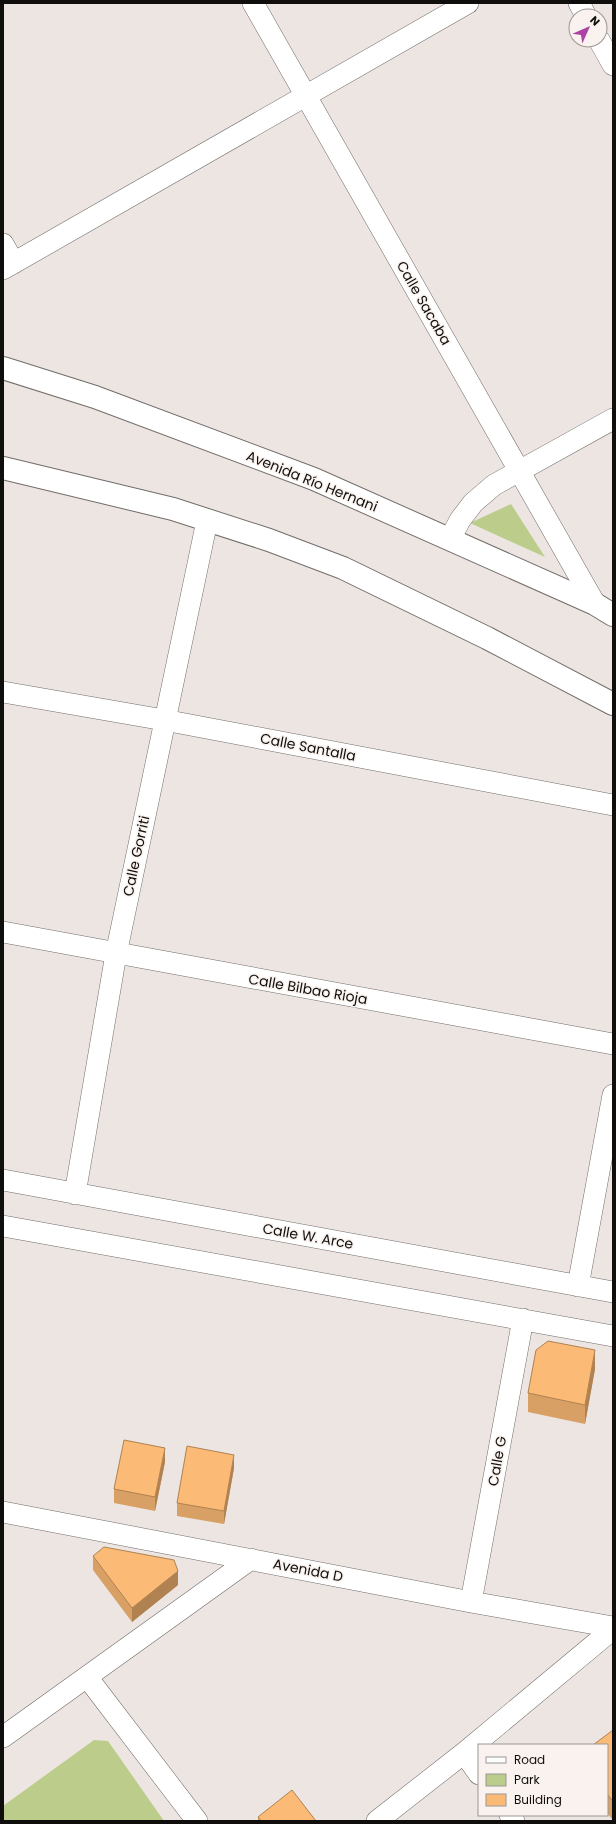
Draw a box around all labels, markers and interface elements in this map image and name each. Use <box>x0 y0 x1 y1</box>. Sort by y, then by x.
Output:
north arrow <box>568 8 608 48</box>
text: N <box>586 12 604 30</box>
street label: Calle Sacaba <box>392 257 456 349</box>
street label: Avenida Río Hernani <box>243 445 381 517</box>
street label: Calle Santalla <box>258 728 358 766</box>
street label: Calle Gorriti <box>118 814 154 898</box>
street label: Calle Bilbao Rioja <box>247 969 369 1009</box>
street label: Calle W. Arce <box>261 1218 355 1254</box>
street label: Calle G <box>483 1434 511 1488</box>
street label: Avenida D <box>271 1553 345 1587</box>
legend <box>478 1744 608 1816</box>
text: Road <box>514 1751 545 1768</box>
text: Park <box>514 1771 541 1788</box>
text: Building <box>514 1791 562 1808</box>

